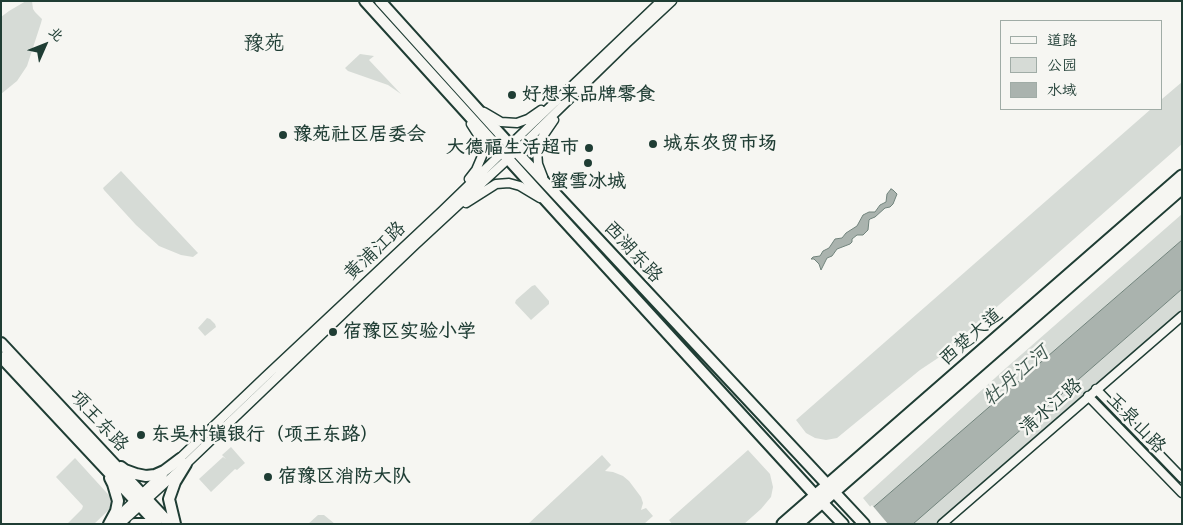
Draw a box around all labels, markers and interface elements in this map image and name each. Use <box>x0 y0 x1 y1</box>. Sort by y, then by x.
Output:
north arrow <box>20 20 70 70</box>
legend <box>1000 20 1163 110</box>
text: 北 <box>45 23 67 45</box>
district label: 豫苑 <box>243 31 285 57</box>
text: 道路 <box>1047 31 1077 49</box>
text: 公园 <box>1047 56 1077 74</box>
text: 水域 <box>1047 81 1077 99</box>
place label: 好想来品牌零食 <box>522 84 655 106</box>
marker: 好想来品牌零食 <box>506 89 518 101</box>
place label: 豫苑社区居委会 <box>293 124 426 146</box>
marker: 豫苑社区居委会 <box>277 129 289 141</box>
place label: 城东农贸市场 <box>663 133 777 155</box>
place label: 大德福生活超市 <box>446 137 579 159</box>
marker: 城东农贸市场 <box>647 138 659 150</box>
marker: 大德福生活超市 <box>583 142 595 154</box>
marker: 蜜雪冰城 <box>582 157 594 169</box>
place label: 蜜雪冰城 <box>550 171 626 193</box>
street label: 西湖东路 <box>599 216 667 288</box>
street label: 黄浦江路 <box>339 217 411 285</box>
street label: 西楚大道 <box>935 303 1007 371</box>
place label: 宿豫区实验小学 <box>343 321 476 343</box>
marker: 宿豫区实验小学 <box>327 326 339 338</box>
water label: 牡丹江河 <box>978 341 1054 411</box>
street label: 清水江路 <box>1015 373 1087 441</box>
street label: 项王东路 <box>65 385 133 457</box>
street label: 玉泉山路 <box>1101 388 1171 458</box>
place label: 东吴村镇银行（项王东路） <box>151 424 379 446</box>
marker: 东吴村镇银行（项王东路） <box>135 429 147 441</box>
place label: 宿豫区消防大队 <box>278 466 411 488</box>
marker: 宿豫区消防大队 <box>262 471 274 483</box>

